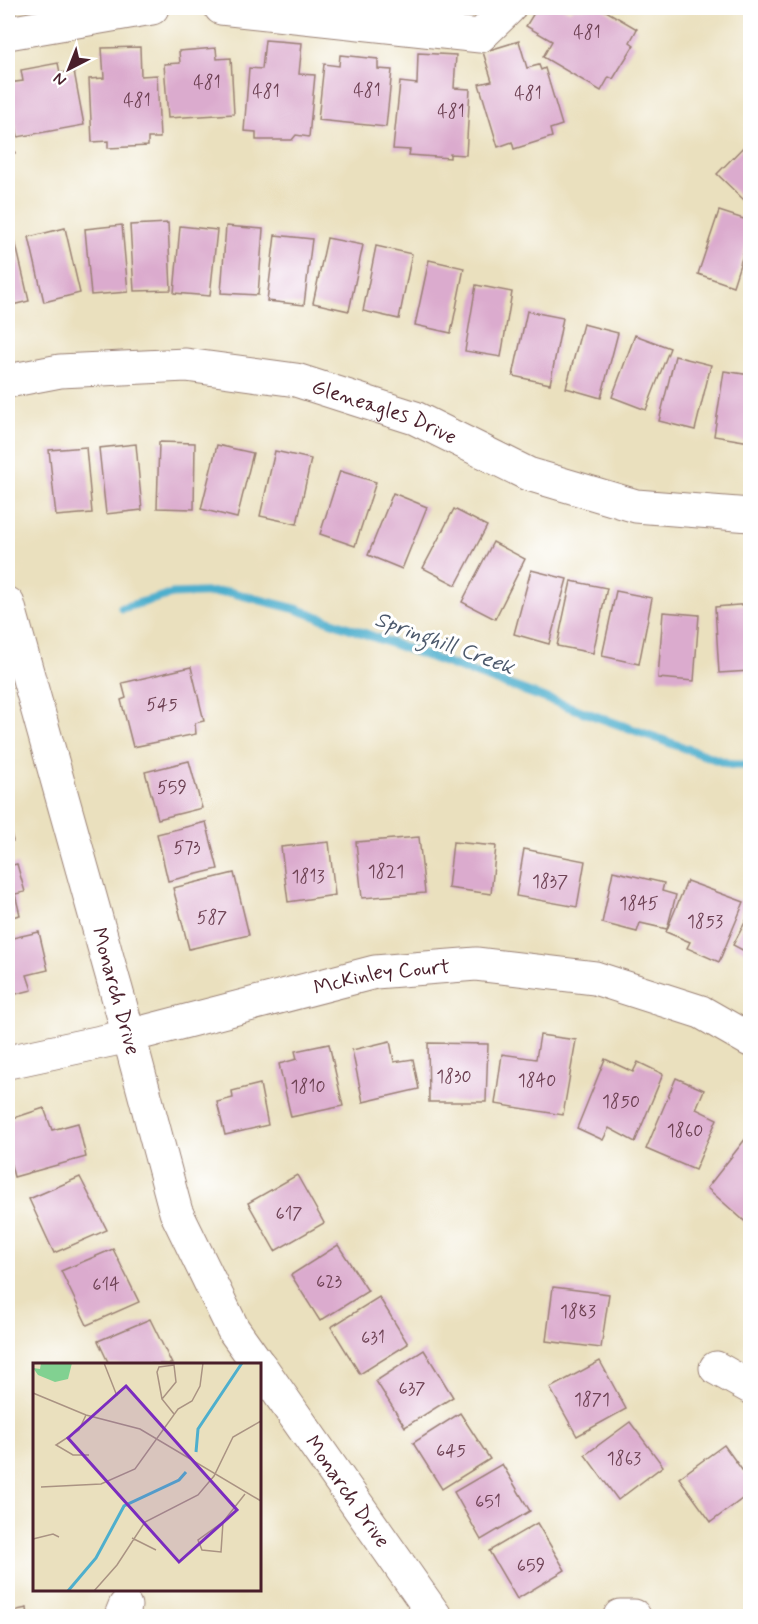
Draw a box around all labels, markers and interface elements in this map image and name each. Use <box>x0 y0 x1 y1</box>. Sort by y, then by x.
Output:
house number: 481 <box>573 21 601 45</box>
north arrow <box>39 39 99 99</box>
text: N <box>49 68 71 90</box>
house number: 481 <box>193 71 221 95</box>
house number: 481 <box>353 79 381 103</box>
house number: 481 <box>252 80 280 104</box>
house number: 481 <box>514 82 542 106</box>
house number: 481 <box>123 89 151 113</box>
house number: 481 <box>437 100 465 124</box>
street label: Gleneagles Drive <box>308 373 461 452</box>
water label: Springhill Creek <box>370 606 519 685</box>
house number: 545 <box>146 693 178 717</box>
house number: 559 <box>157 776 187 800</box>
house number: 573 <box>173 836 201 860</box>
house number: 1821 <box>368 860 404 884</box>
house number: 1813 <box>291 865 325 889</box>
house number: 1837 <box>532 870 568 894</box>
house number: 1845 <box>619 892 659 916</box>
house number: 587 <box>197 906 227 930</box>
house number: 1853 <box>687 910 723 934</box>
street label: Monarch Drive <box>84 924 146 1058</box>
street label: McKinley Court <box>311 953 451 1002</box>
house number: 1830 <box>436 1065 472 1089</box>
house number: 1840 <box>518 1069 556 1093</box>
house number: 1810 <box>291 1075 325 1099</box>
house number: 1850 <box>602 1090 640 1114</box>
house number: 1860 <box>667 1119 703 1143</box>
house number: 617 <box>276 1202 303 1226</box>
house number: 623 <box>316 1270 342 1294</box>
house number: 614 <box>92 1273 120 1297</box>
house number: 1883 <box>560 1300 596 1324</box>
house number: 631 <box>361 1326 385 1350</box>
inset map <box>33 1363 261 1591</box>
house number: 637 <box>399 1377 425 1401</box>
house number: 1871 <box>574 1388 610 1412</box>
street label: Monarch Drive <box>298 1430 396 1554</box>
house number: 645 <box>436 1439 466 1463</box>
house number: 1863 <box>607 1447 641 1471</box>
house number: 651 <box>475 1490 501 1514</box>
house number: 659 <box>517 1554 545 1578</box>

